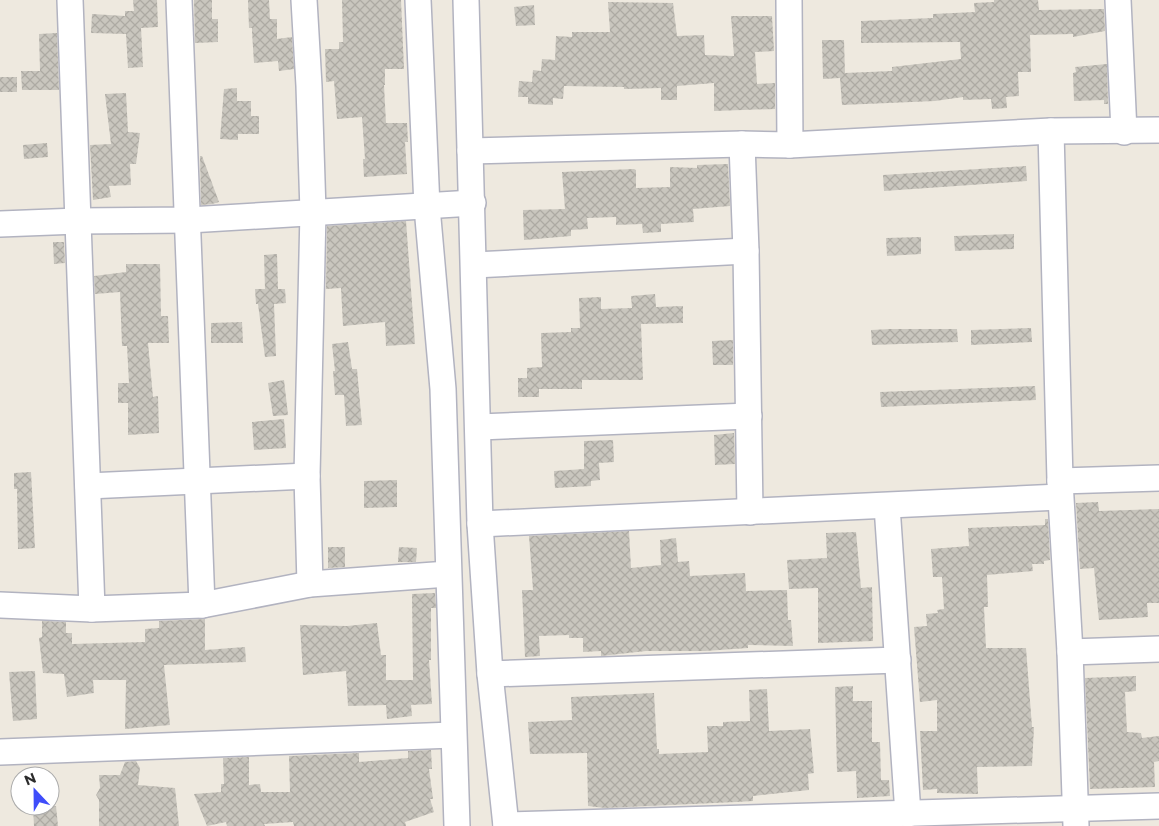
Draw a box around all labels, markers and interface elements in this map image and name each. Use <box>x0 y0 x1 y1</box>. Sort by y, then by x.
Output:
north arrow <box>10 766 60 816</box>
text: N <box>22 768 39 789</box>

